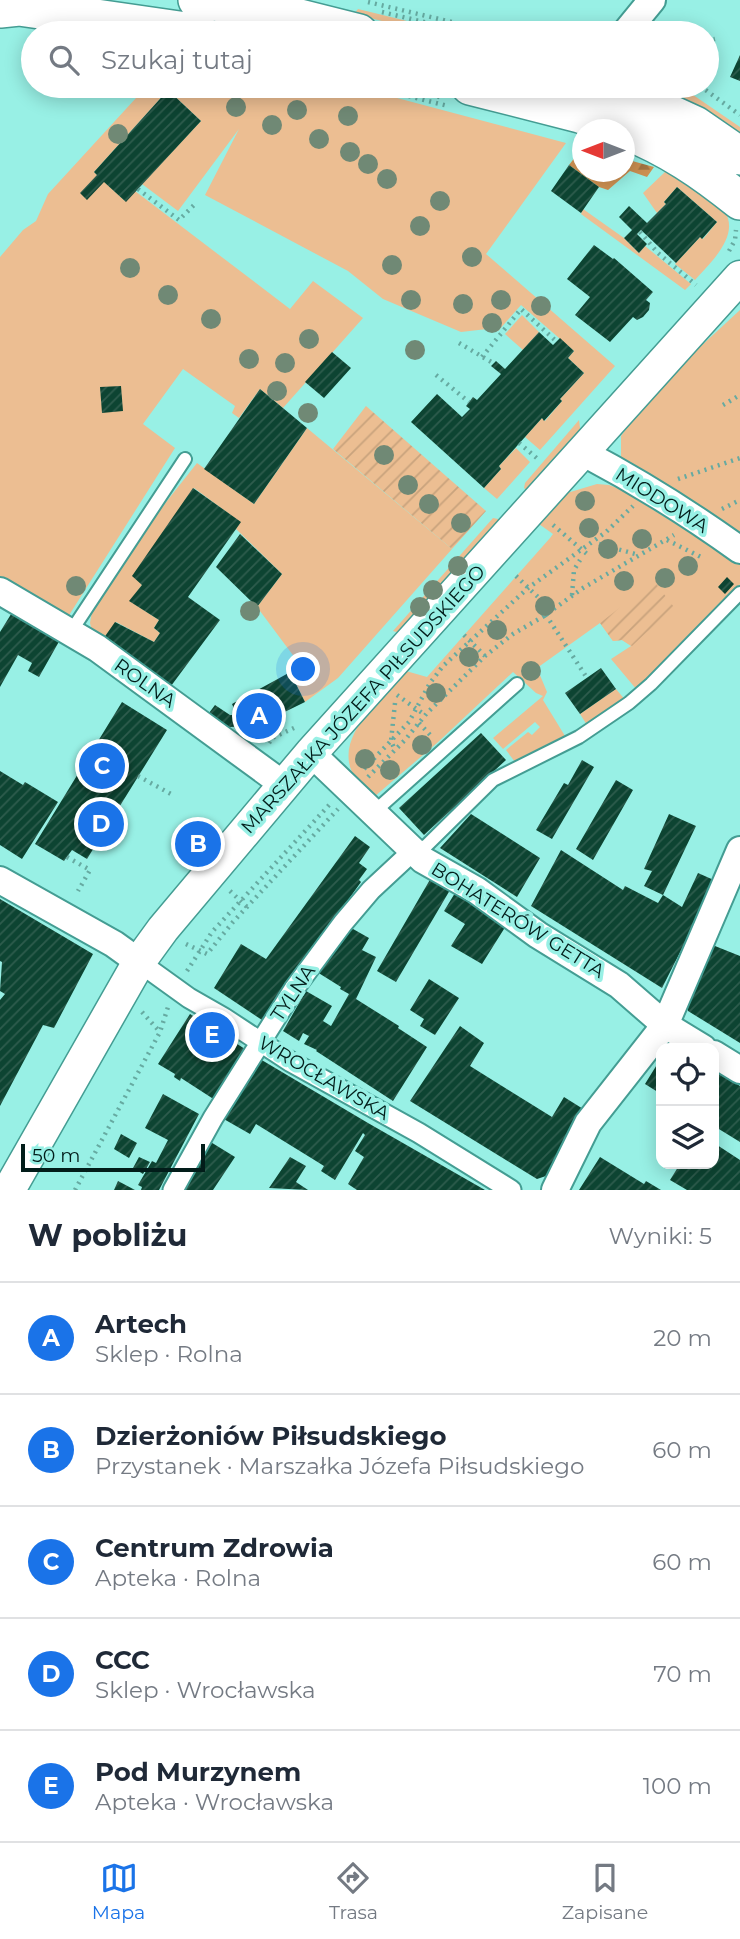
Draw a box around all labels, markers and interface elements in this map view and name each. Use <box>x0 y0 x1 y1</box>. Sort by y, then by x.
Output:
search box <box>21 21 719 98</box>
icon: search <box>45 41 83 79</box>
text: Szukaj tutaj <box>101 44 253 76</box>
north arrow <box>572 119 635 182</box>
street label: MIODOWA <box>611 462 713 538</box>
street label: MARSZAŁKA JÓZEFA PIŁSUDSKIEGO <box>236 560 490 838</box>
your location <box>286 652 320 686</box>
street label: ROLNA <box>110 654 181 713</box>
pin: A <box>236 690 282 742</box>
pin: C <box>79 740 125 792</box>
pin: D <box>78 798 124 850</box>
pin: B <box>175 818 221 870</box>
street label: BOHATERÓW GETTA <box>427 857 609 983</box>
street label: TYLNA <box>266 960 320 1025</box>
pin: E <box>189 1009 235 1061</box>
street label: WROCŁAWSKA <box>254 1031 394 1125</box>
map controls <box>656 1043 719 1169</box>
button: locate <box>656 1043 719 1106</box>
button: layers <box>656 1106 719 1169</box>
scale bar <box>21 1141 205 1173</box>
text: 50 m <box>32 1144 80 1167</box>
text: W pobliżu <box>28 1217 187 1254</box>
text: Wyniki: 5 <box>608 1222 712 1250</box>
text: Artech <box>95 1308 187 1340</box>
text: A <box>42 1324 60 1352</box>
text: 20 m <box>653 1324 712 1352</box>
text: Sklep · Rolna <box>95 1340 243 1368</box>
text: Dzierżoniów Piłsudskiego <box>95 1420 446 1452</box>
text: B <box>42 1436 60 1464</box>
text: 60 m <box>652 1436 712 1464</box>
text: Przystanek · Marszałka Józefa Piłsudskiego <box>95 1452 584 1480</box>
text: Centrum Zdrowia <box>95 1532 334 1564</box>
text: C <box>43 1548 59 1576</box>
text: 60 m <box>652 1548 712 1576</box>
text: Apteka · Rolna <box>95 1564 261 1592</box>
text: CCC <box>95 1644 150 1676</box>
text: D <box>42 1660 61 1688</box>
text: 70 m <box>653 1660 712 1688</box>
text: Sklep · Wrocławska <box>95 1676 316 1704</box>
text: Pod Murzynem <box>95 1756 301 1788</box>
text: E <box>43 1772 59 1800</box>
text: 100 m <box>643 1772 712 1800</box>
text: Apteka · Wrocławska <box>95 1788 334 1816</box>
tab: Mapa <box>92 1859 145 1924</box>
tab: Trasa <box>329 1859 378 1924</box>
tab: Zapisane <box>562 1859 648 1924</box>

